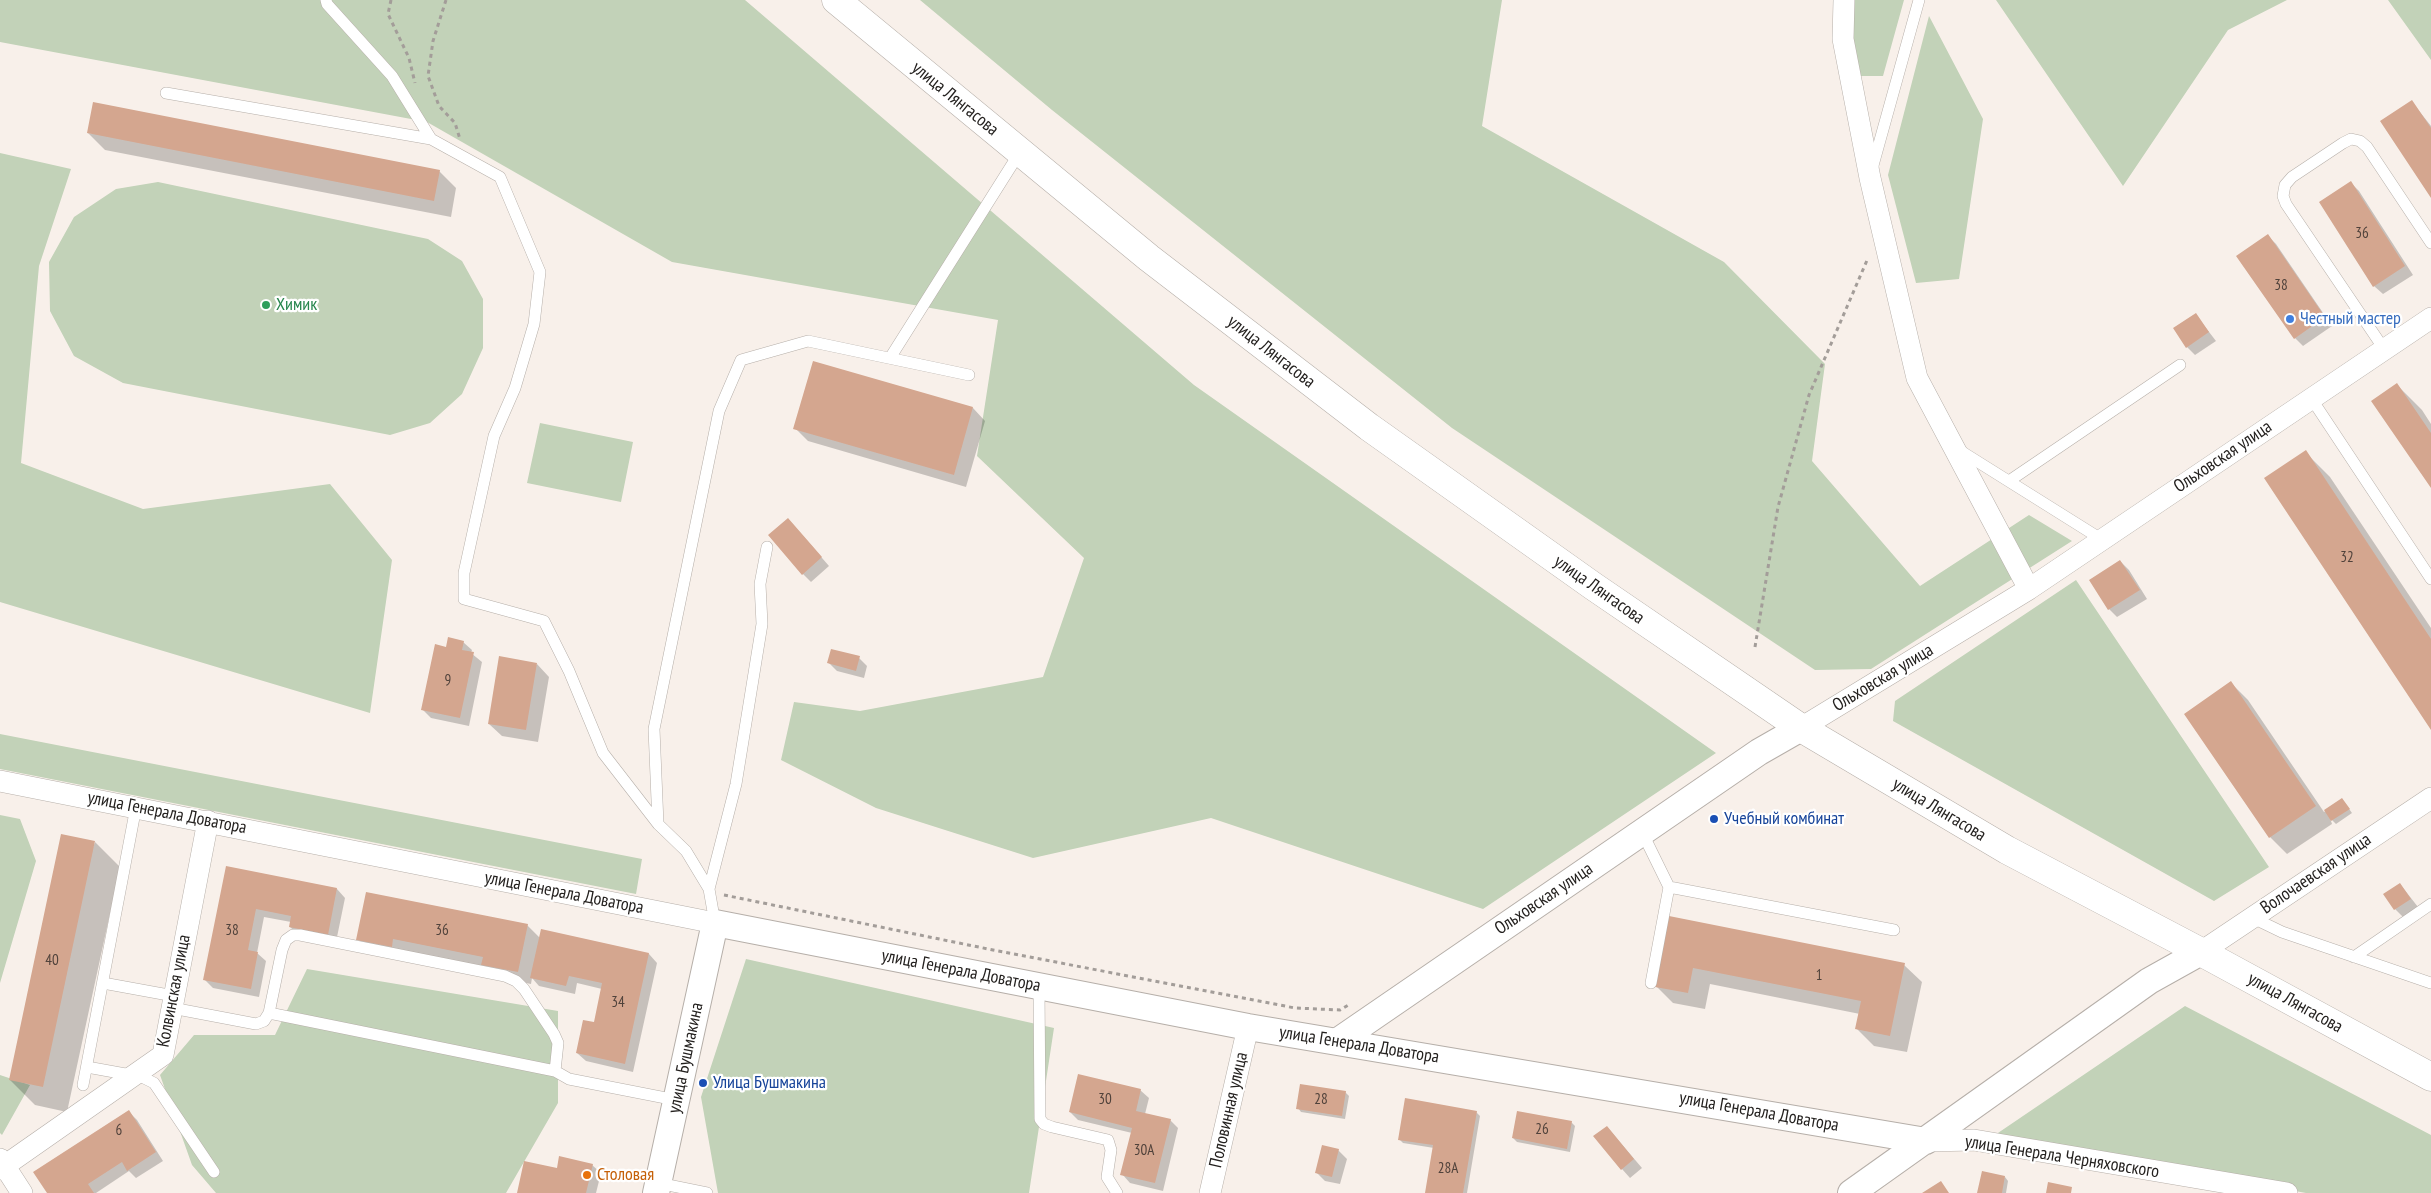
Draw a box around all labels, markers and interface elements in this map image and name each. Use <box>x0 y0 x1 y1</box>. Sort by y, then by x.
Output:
street label: улица Лянгасова <box>907 57 1003 141</box>
house number: 36 <box>2355 225 2369 243</box>
house number: 38 <box>2274 277 2288 295</box>
place label: Химик <box>276 294 317 316</box>
marker: Химик <box>260 299 272 311</box>
place label: Честный мастер <box>2300 308 2401 330</box>
street label: улица Лянгасова <box>1223 311 1319 393</box>
marker: Честный мастер <box>2284 313 2296 325</box>
street label: Ольховская улица <box>2170 416 2276 498</box>
house number: 32 <box>2340 549 2354 567</box>
street label: улица Лянгасова <box>1550 551 1648 629</box>
street label: Ольховская улица <box>1829 640 1937 716</box>
house number: 9 <box>445 672 451 690</box>
street label: улица Лянгасова <box>1888 774 1990 846</box>
street label: улица Генерала Доватора <box>86 787 248 839</box>
place label: Учебный комбинат <box>1724 808 1844 830</box>
marker: Учебный комбинат <box>1708 813 1720 825</box>
street label: Волочаевская улица <box>2257 829 2375 919</box>
street label: Ольховская улица <box>1491 858 1597 940</box>
street label: улица Генерала Доватора <box>483 867 645 919</box>
house number: 38 <box>225 922 239 940</box>
house number: 36 <box>435 922 449 940</box>
street label: Колвинская улица <box>152 933 196 1049</box>
street label: улица Генерала Доватора <box>880 945 1042 997</box>
house number: 40 <box>45 952 59 970</box>
house number: 1 <box>1816 967 1822 985</box>
street label: улица Лянгасова <box>2244 968 2346 1038</box>
house number: 34 <box>611 994 625 1012</box>
street label: улица Бушмакина <box>664 1001 708 1115</box>
street label: улица Генерала Доватора <box>1277 1022 1441 1068</box>
street label: Половинная улица <box>1205 1050 1253 1170</box>
place label: Улица Бушмакина <box>713 1072 826 1094</box>
marker: Улица Бушмакина <box>697 1077 709 1089</box>
street label: улица Генерала Доватора <box>1678 1087 1840 1137</box>
house number: 30 <box>1098 1091 1112 1109</box>
house number: 28 <box>1314 1091 1328 1109</box>
house number: 26 <box>1535 1121 1549 1139</box>
house number: 6 <box>116 1122 122 1140</box>
street label: улица Генерала Черняховского <box>1963 1131 2161 1183</box>
house number: 30А <box>1134 1142 1154 1160</box>
house number: 28А <box>1438 1160 1458 1178</box>
place label: Столовая <box>597 1164 654 1186</box>
marker: Столовая <box>581 1169 593 1181</box>

